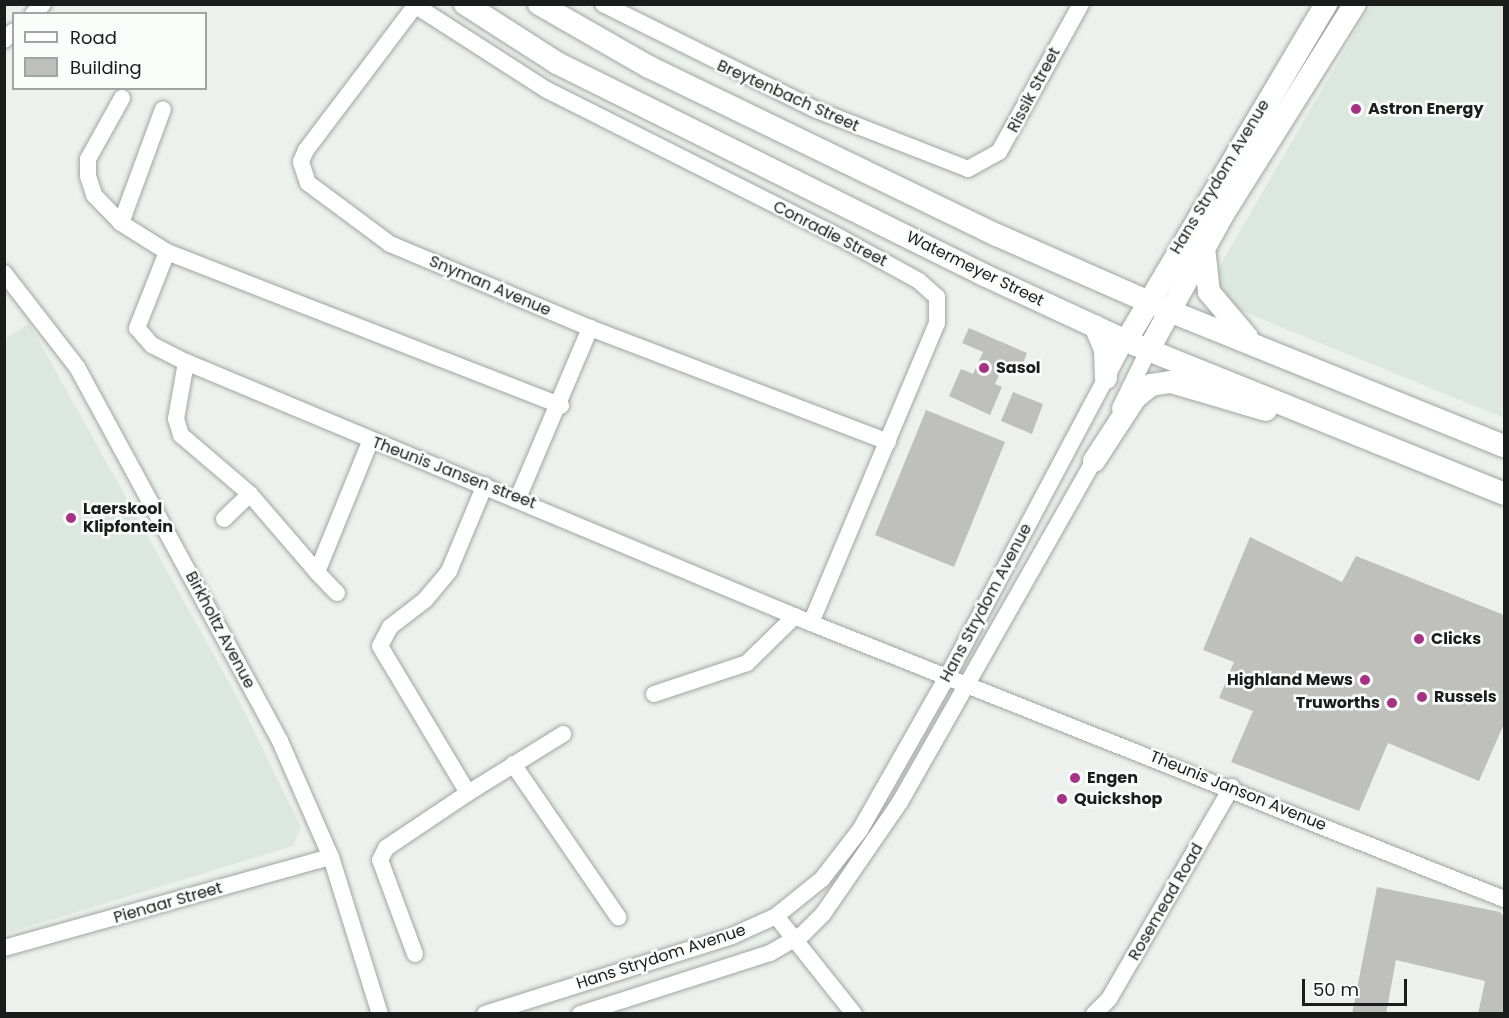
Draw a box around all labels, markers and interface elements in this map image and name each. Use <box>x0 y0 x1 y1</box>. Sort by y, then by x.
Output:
legend <box>12 12 207 90</box>
text: Road <box>70 25 117 50</box>
street label: Rissik Street <box>1004 44 1064 136</box>
text: Building <box>70 55 142 80</box>
street label: Breytenbach Street <box>714 56 862 136</box>
street label: Hans Strydom Avenue <box>1166 96 1274 258</box>
place label: Astron Energy <box>1368 99 1484 119</box>
marker: Astron Energy <box>1349 102 1363 116</box>
street label: Conradie Street <box>770 197 890 271</box>
street label: Watermeyer Street <box>903 227 1047 311</box>
street label: Snyman Avenue <box>426 252 554 320</box>
place label: Sasol <box>996 358 1041 378</box>
marker: Sasol <box>977 361 991 375</box>
street label: Theunis Jansen street <box>369 433 539 513</box>
place label: Laerskool Klipfontein <box>83 499 173 537</box>
marker: Laerskool Klipfontein <box>64 511 78 525</box>
street label: Hans Strydom Avenue <box>936 520 1036 686</box>
street label: Birkholtz Avenue <box>181 568 259 692</box>
place label: Clicks <box>1431 629 1481 649</box>
marker: Clicks <box>1412 632 1426 646</box>
place label: Highland Mews <box>1227 670 1353 690</box>
marker: Highland Mews <box>1358 673 1372 687</box>
place label: Russels <box>1434 687 1497 707</box>
marker: Russels <box>1415 690 1429 704</box>
place label: Truworths <box>1296 693 1380 713</box>
marker: Truworths <box>1385 696 1399 710</box>
street label: Theunis Janson Avenue <box>1147 747 1329 835</box>
place label: Engen <box>1087 768 1138 788</box>
marker: Engen <box>1068 771 1082 785</box>
place label: Quickshop <box>1074 789 1162 809</box>
marker: Quickshop <box>1055 792 1069 806</box>
street label: Rosemead Road <box>1125 840 1207 964</box>
street label: Pienaar Street <box>111 878 225 928</box>
street label: Hans Strydom Avenue <box>574 921 748 993</box>
scale bar <box>1305 967 1410 1005</box>
text: 50 m <box>1313 977 1359 1002</box>

